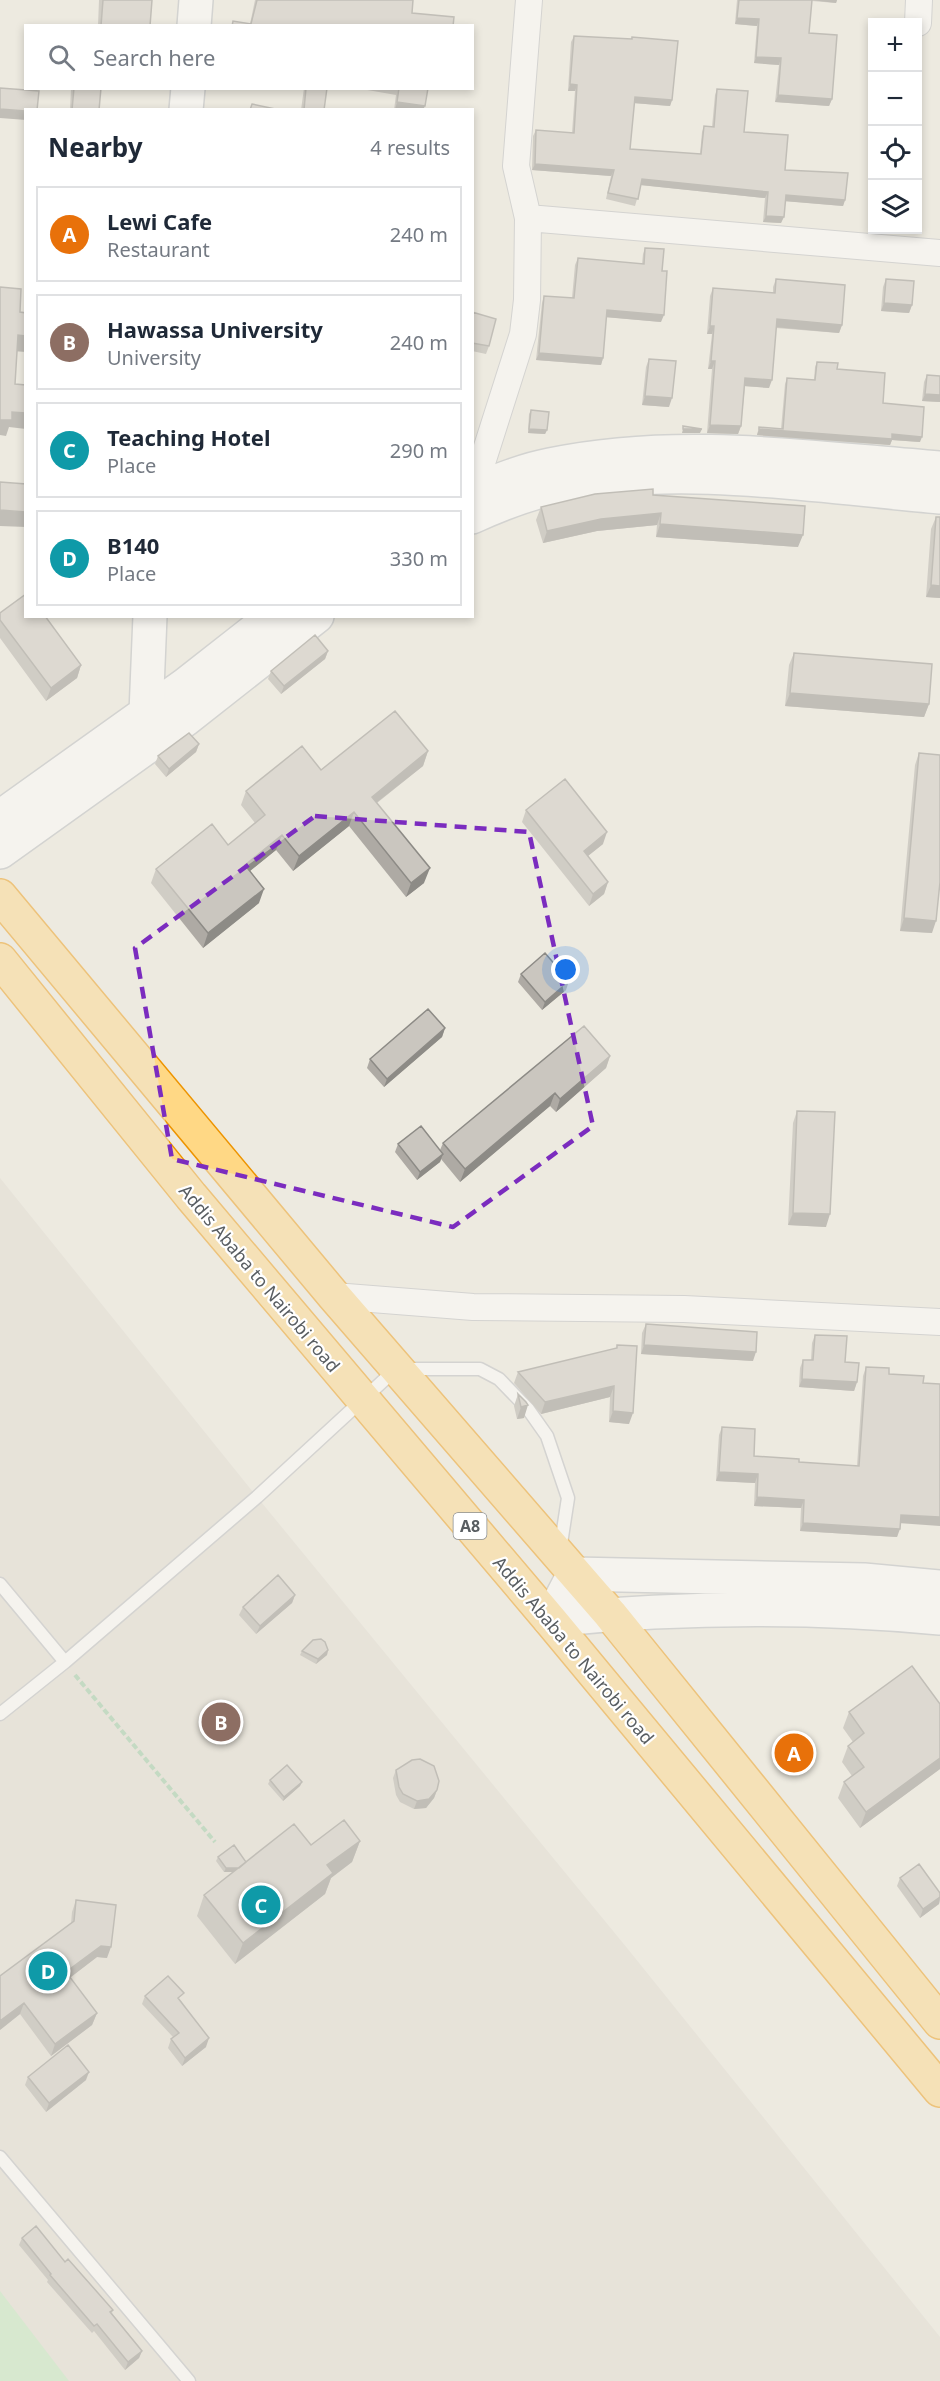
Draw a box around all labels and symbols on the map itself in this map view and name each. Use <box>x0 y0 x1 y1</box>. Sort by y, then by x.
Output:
your location <box>551 955 580 984</box>
street label: Addis Ababa to Nairobi road <box>174 1179 346 1377</box>
road number: A8 <box>454 1513 486 1539</box>
street label: Addis Ababa to Nairobi road <box>488 1551 660 1749</box>
pin: B <box>202 1700 240 1744</box>
pin: A <box>774 1730 814 1776</box>
pin: C <box>242 1882 280 1928</box>
pin: D <box>28 1948 68 1994</box>

